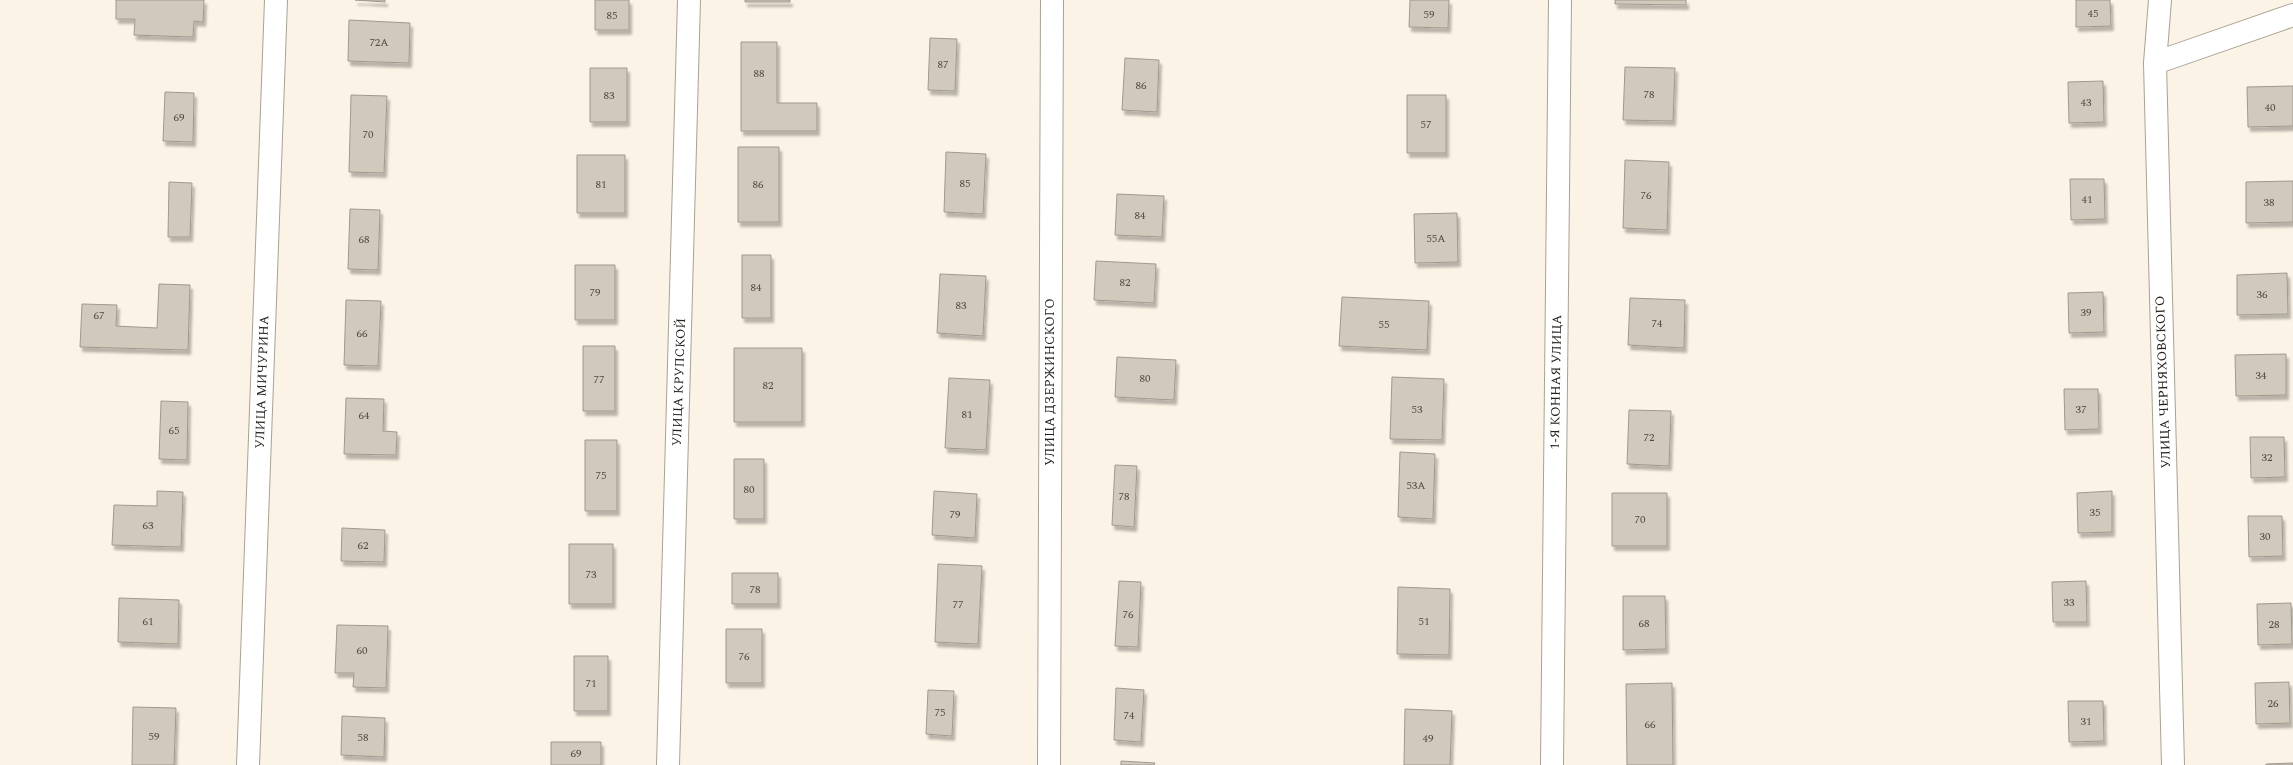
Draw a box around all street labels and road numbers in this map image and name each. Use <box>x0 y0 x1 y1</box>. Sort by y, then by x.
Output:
street label: УЛИЦА ЧЕРНЯХОВСКОГО <box>2150 295 2176 469</box>
street label: УЛИЦА ДЗЕРЖИНСКОГО <box>1040 298 1060 466</box>
street label: 1-Я КОННАЯ УЛИЦА <box>1545 314 1567 449</box>
street label: УЛИЦА МИЧУРИНА <box>250 315 274 449</box>
street label: УЛИЦА КРУПСКОЙ <box>667 318 691 446</box>

